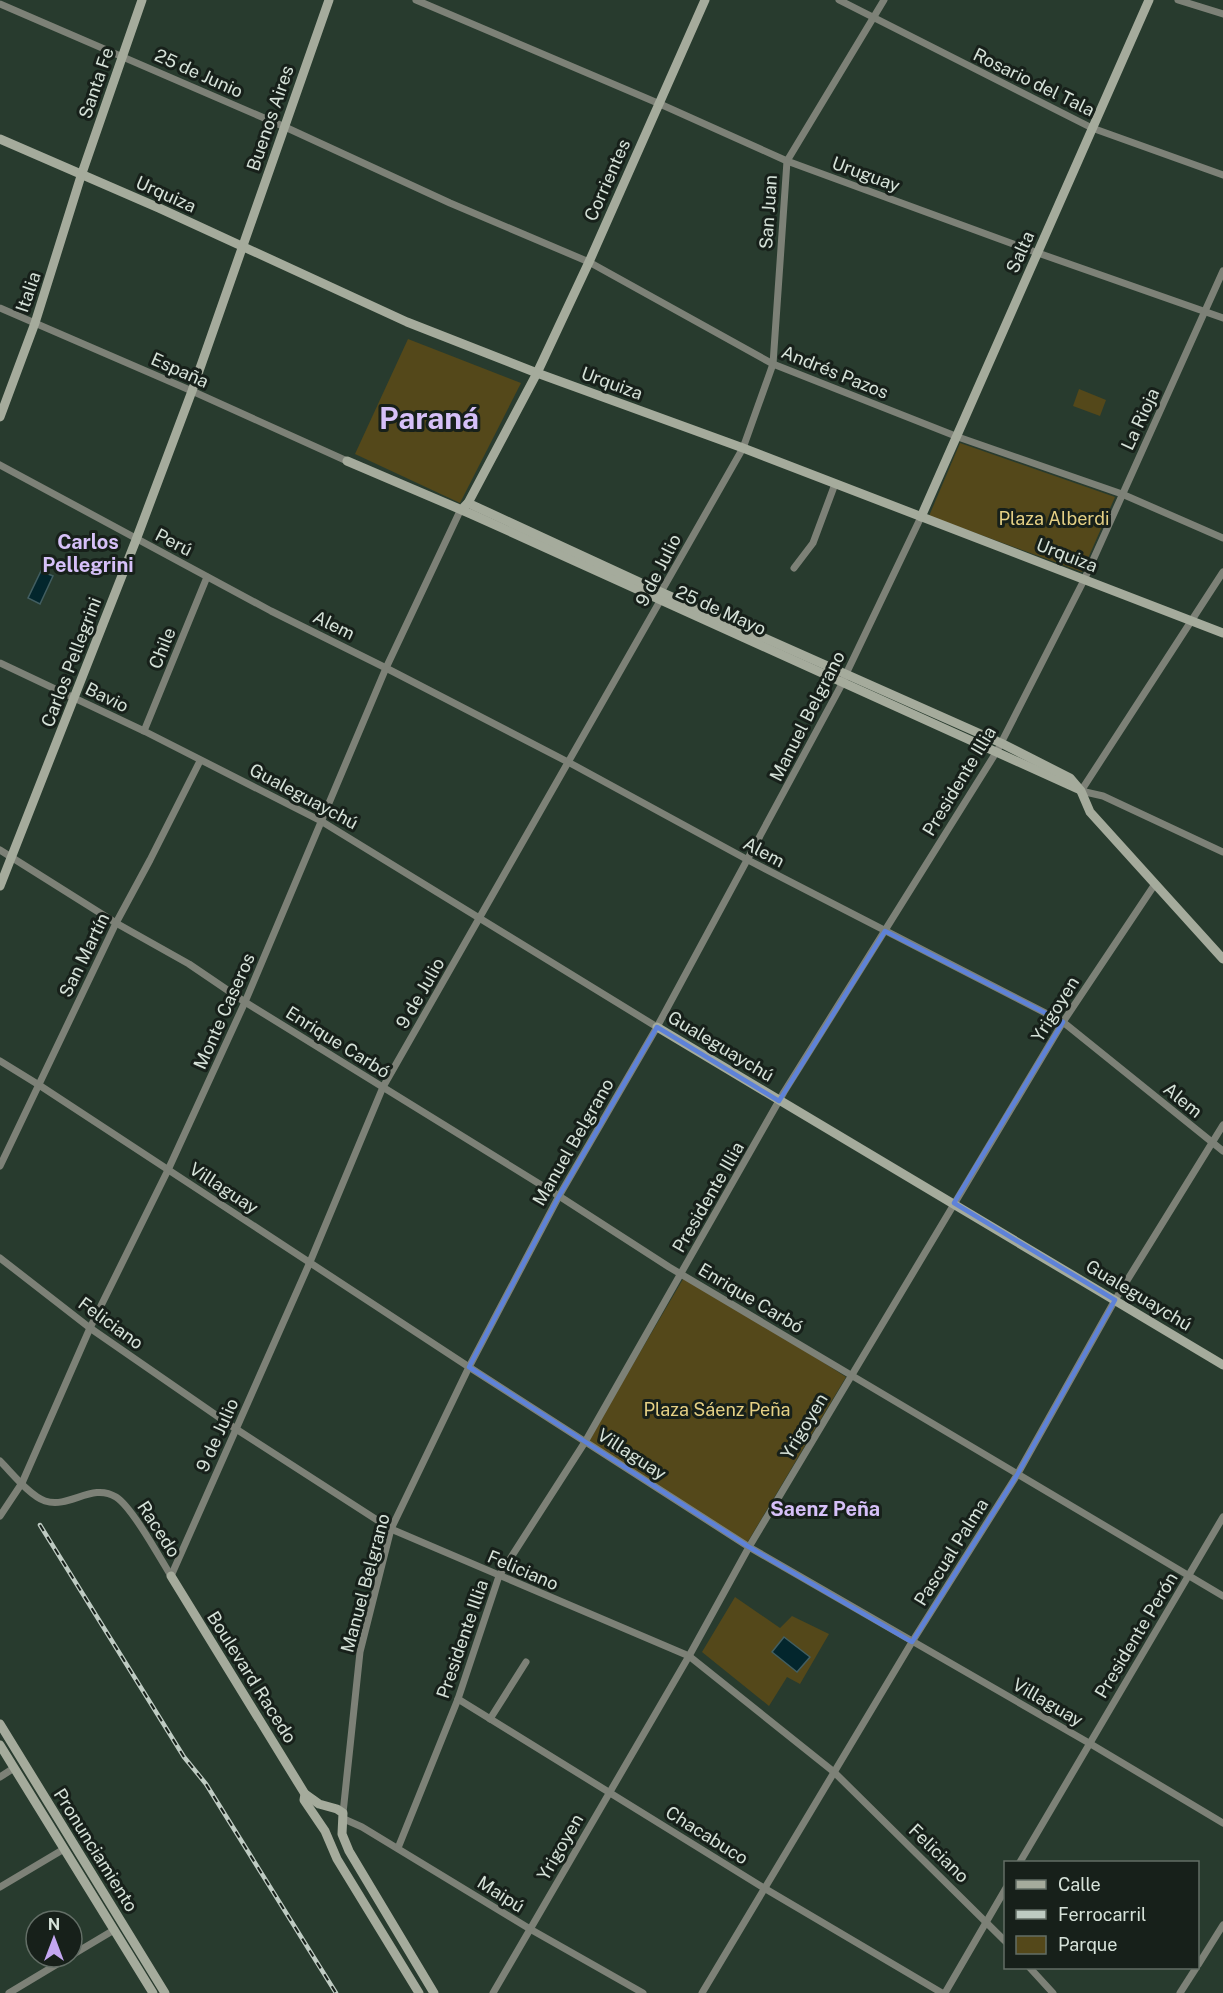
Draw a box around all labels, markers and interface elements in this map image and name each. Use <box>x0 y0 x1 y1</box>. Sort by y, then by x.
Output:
street label: 25 de Junio <box>152 44 246 102</box>
street label: Rosario del Tala <box>970 44 1098 120</box>
street label: Santa Fe <box>74 45 118 121</box>
street label: Buenos Aires <box>242 63 298 173</box>
street label: Corrientes <box>580 136 634 224</box>
street label: Uruguay <box>829 152 903 196</box>
street label: Urquiza <box>133 171 199 217</box>
street label: San Juan <box>755 174 781 250</box>
street label: Salta <box>1002 228 1038 276</box>
street label: Italia <box>11 269 45 315</box>
street label: Andrés Pazos <box>778 341 892 403</box>
street label: España <box>148 348 212 392</box>
street label: Urquiza <box>578 362 646 404</box>
street label: La Rioja <box>1117 385 1163 453</box>
district label: Paraná <box>379 400 479 436</box>
park label: Plaza Alberdi <box>998 508 1110 529</box>
street label: Perú <box>152 524 196 560</box>
district label: Carlos Pellegrini <box>42 530 134 577</box>
street label: 9 de Julio <box>631 530 685 610</box>
street label: Urquiza <box>1033 534 1101 576</box>
street label: 25 de Mayo <box>673 581 769 639</box>
street label: Carlos Pellegrini <box>37 594 105 730</box>
street label: Alem <box>310 606 358 644</box>
street label: Chile <box>144 624 180 672</box>
street label: Manuel Belgrano <box>765 647 849 785</box>
street label: Bavio <box>82 678 132 716</box>
street label: Presidente Illia <box>918 722 1000 840</box>
street label: Gualeguaychú <box>246 759 362 833</box>
street label: Alem <box>740 833 788 871</box>
street label: San Martín <box>55 909 113 1001</box>
street label: Monte Caseros <box>189 950 259 1072</box>
street label: 9 de Julio <box>391 954 449 1032</box>
street label: Yrigoyen <box>1027 972 1083 1046</box>
street label: Enrique Carbó <box>282 1002 394 1082</box>
street label: Gualeguaychú <box>664 1006 778 1086</box>
street label: Manuel Belgrano <box>528 1075 618 1209</box>
street label: Alem <box>1159 1078 1207 1122</box>
street label: Presidente Illia <box>668 1138 748 1256</box>
street label: Villaguay <box>186 1158 263 1218</box>
street label: Gualeguaychú <box>1082 1255 1196 1335</box>
street label: Enrique Carbó <box>695 1258 807 1338</box>
street label: Feliciano <box>74 1292 148 1354</box>
street label: Yrigoyen <box>776 1389 832 1463</box>
street label: 9 de Julio <box>192 1395 242 1475</box>
park label: Plaza Sáenz Peña <box>643 1399 791 1420</box>
street label: Villaguay <box>594 1424 671 1484</box>
street label: Pascual Palma <box>910 1495 992 1609</box>
street label: Racedo <box>133 1497 185 1561</box>
district label: Saenz Peña <box>770 1497 880 1521</box>
street label: Manuel Belgrano <box>336 1511 394 1655</box>
street label: Feliciano <box>484 1546 562 1594</box>
street label: Presidente Perón <box>1090 1568 1182 1702</box>
street label: Presidente Illia <box>432 1577 492 1701</box>
street label: Boulevard Racedo <box>203 1607 301 1747</box>
street label: Villaguay <box>1009 1673 1087 1731</box>
street label: Pronunciamiento <box>50 1785 142 1915</box>
street label: Chacabuco <box>662 1801 752 1869</box>
street label: Yrigoyen <box>533 1810 587 1884</box>
street label: Feliciano <box>905 1819 973 1887</box>
legend <box>1004 1861 1199 1969</box>
street label: Maipú <box>474 1871 528 1917</box>
text: Calle <box>1058 1874 1101 1895</box>
text: Ferrocarril <box>1058 1904 1146 1925</box>
north arrow <box>24 1909 84 1969</box>
text: N <box>48 1915 60 1934</box>
text: Parque <box>1058 1934 1118 1955</box>

